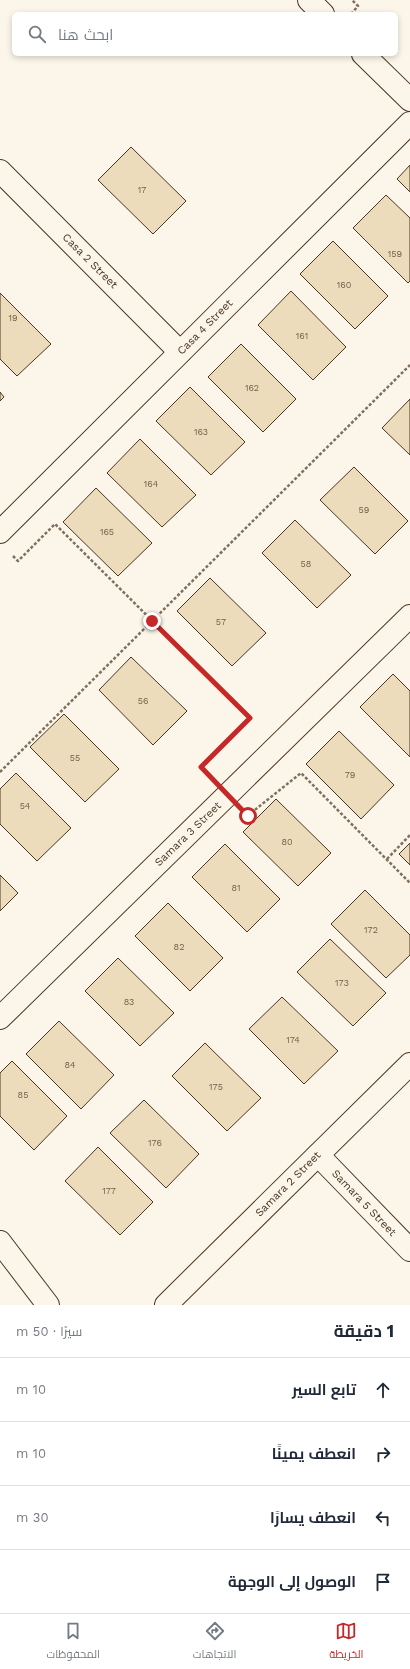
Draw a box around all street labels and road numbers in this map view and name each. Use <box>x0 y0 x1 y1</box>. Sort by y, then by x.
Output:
street label: Casa 2 Street <box>60 231 121 292</box>
street label: Casa 4 Street <box>175 296 236 357</box>
street label: Samara 3 Street <box>152 799 224 869</box>
street label: Samara 2 Street <box>253 1148 324 1219</box>
street label: Samara 5 Street <box>329 1167 399 1239</box>

